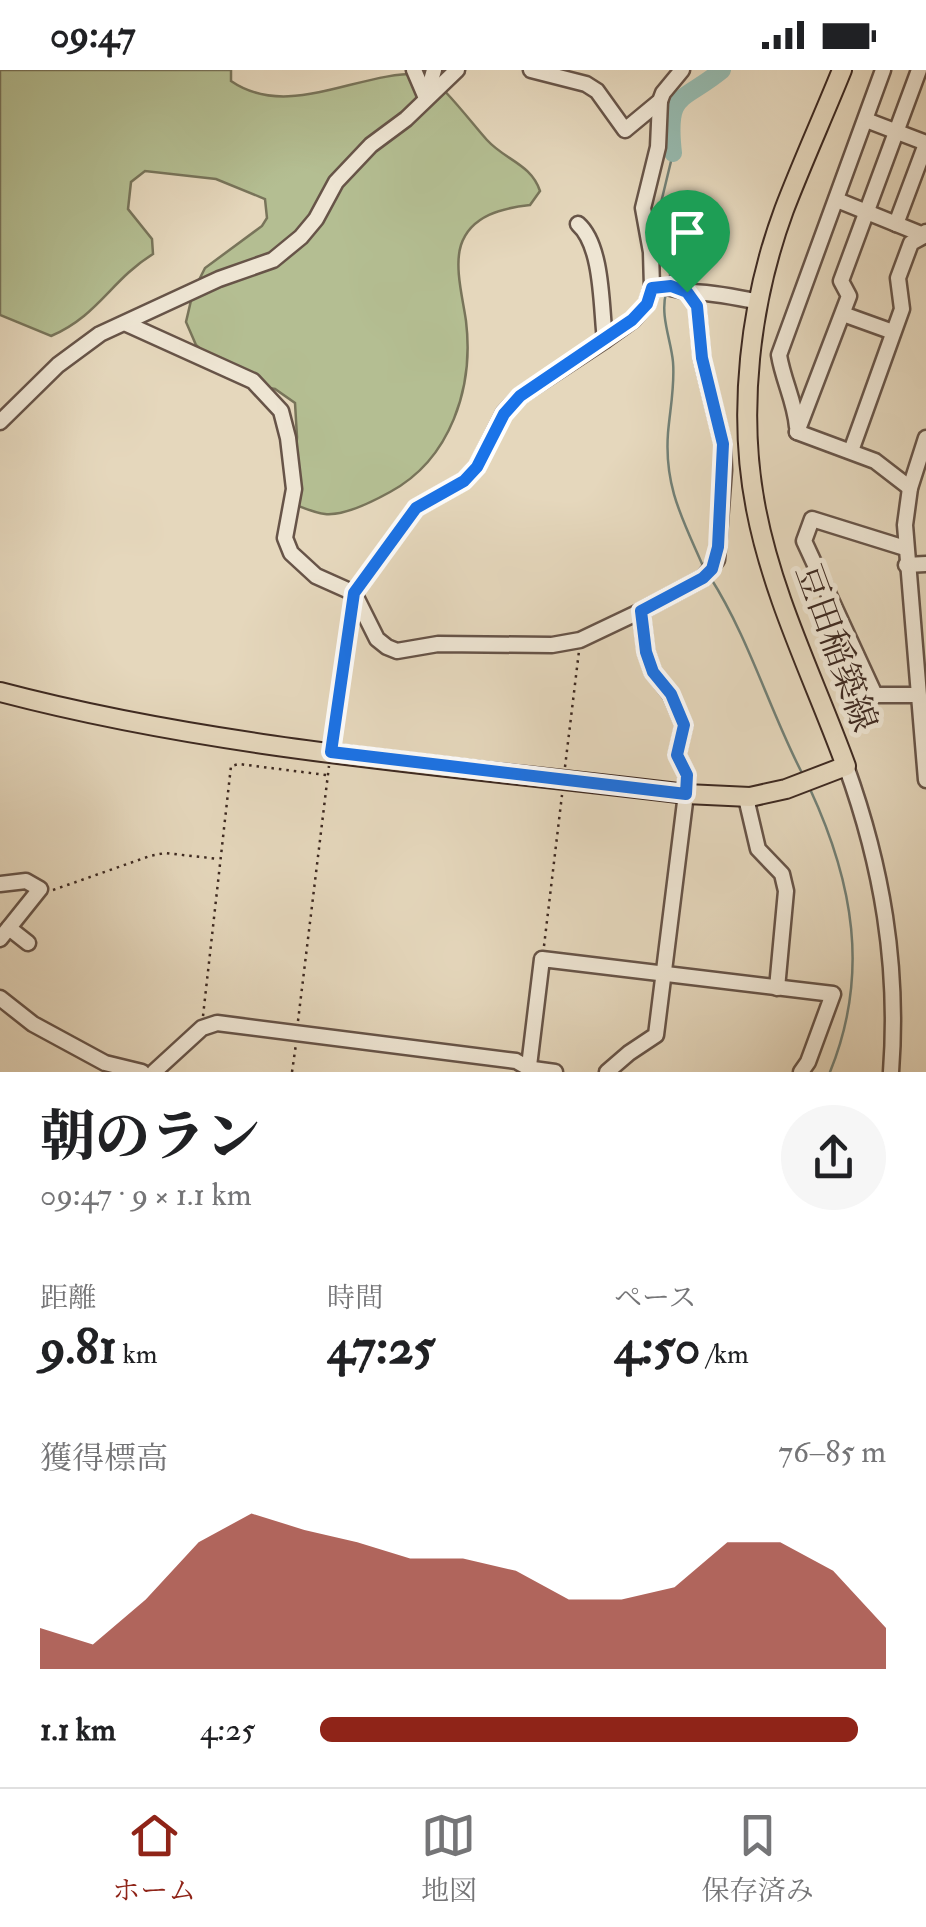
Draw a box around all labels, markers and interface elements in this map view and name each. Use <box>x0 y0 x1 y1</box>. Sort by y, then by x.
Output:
text: 09:47 <box>50 11 135 59</box>
pin <box>645 190 730 293</box>
icon: arrive <box>660 205 715 260</box>
street label: 豆田稲築線 <box>785 558 887 738</box>
text: 朝のラン <box>40 1103 260 1172</box>
button: share <box>781 1105 886 1210</box>
text: 09:47 · 9 × 1.1 km <box>40 1175 251 1215</box>
text: 距離 <box>40 1281 96 1316</box>
text: 時間 <box>327 1281 383 1316</box>
text: ペース <box>614 1281 697 1316</box>
text: 9.81 <box>40 1316 117 1379</box>
text: 47:25 <box>327 1316 435 1379</box>
text: 4:50 <box>614 1316 701 1379</box>
text: km <box>117 1337 158 1372</box>
text: /km <box>701 1337 749 1372</box>
text: 76–85 m <box>778 1432 886 1472</box>
text: 獲得標高 <box>40 1439 168 1479</box>
text: 1.1 km <box>40 1710 116 1750</box>
text: 4:25 <box>200 1710 255 1750</box>
tab: ホーム <box>112 1808 196 1909</box>
tab: 地図 <box>421 1808 477 1909</box>
tab: 保存済み <box>702 1808 814 1909</box>

